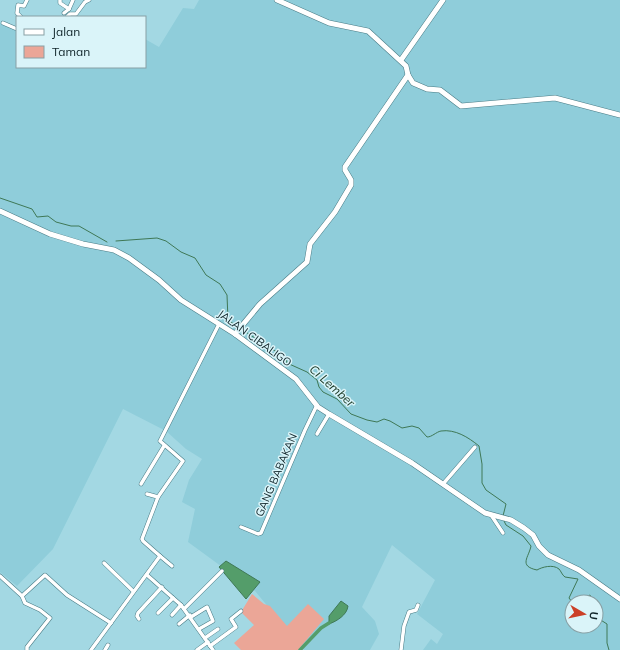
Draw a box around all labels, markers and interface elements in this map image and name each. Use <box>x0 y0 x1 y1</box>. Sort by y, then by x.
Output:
legend <box>16 16 146 68</box>
text: Jalan <box>52 24 80 39</box>
text: Taman <box>52 44 90 59</box>
street label: JALAN CIBALIGO <box>215 307 295 369</box>
water label: Ci Lember <box>307 361 359 410</box>
street label: GANG BABAKAN <box>252 431 300 519</box>
north arrow <box>564 594 604 634</box>
text: U <box>586 610 601 621</box>

